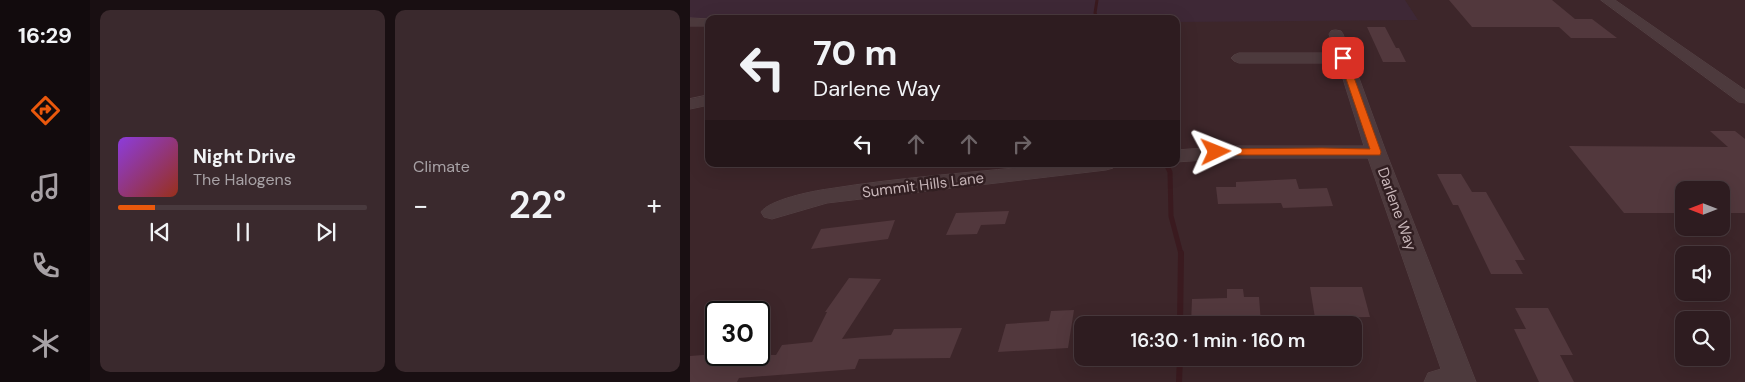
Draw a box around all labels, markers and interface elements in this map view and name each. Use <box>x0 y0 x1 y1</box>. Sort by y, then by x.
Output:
text: 16:29 <box>18 21 72 50</box>
text: 70 m <box>813 30 897 76</box>
icon: left <box>730 35 795 100</box>
pin <box>1322 37 1364 79</box>
icon: arrive <box>1329 44 1357 72</box>
text: Darlene Way <box>813 74 941 103</box>
icon: directions <box>28 93 63 128</box>
position arrow <box>1189 125 1241 177</box>
icon: left <box>849 130 877 158</box>
icon: ahead <box>902 130 930 158</box>
icon: ahead <box>955 130 983 158</box>
icon: right <box>1008 130 1036 158</box>
text: Night Drive <box>193 144 296 169</box>
text: Climate <box>413 156 470 177</box>
street label: Darlene Way <box>1373 165 1422 254</box>
street label: Summit Hills Lane <box>861 168 985 202</box>
text: The Halogens <box>193 169 292 190</box>
icon: music <box>28 170 63 205</box>
text: 22° <box>509 180 566 230</box>
north arrow <box>1675 181 1730 236</box>
map controls <box>1675 181 1730 366</box>
text: − <box>413 187 428 224</box>
text: + <box>647 187 662 224</box>
icon: previous <box>146 218 174 246</box>
icon: pause <box>229 218 257 246</box>
icon: next <box>312 218 340 246</box>
button: sound <box>1675 246 1730 301</box>
icon: phone <box>28 248 63 283</box>
speed limit sign: 30 <box>705 301 770 366</box>
button: search <box>1675 311 1730 366</box>
icon: climate <box>28 326 63 361</box>
text: 16:30 · 1 min · 160 m <box>1131 328 1305 353</box>

